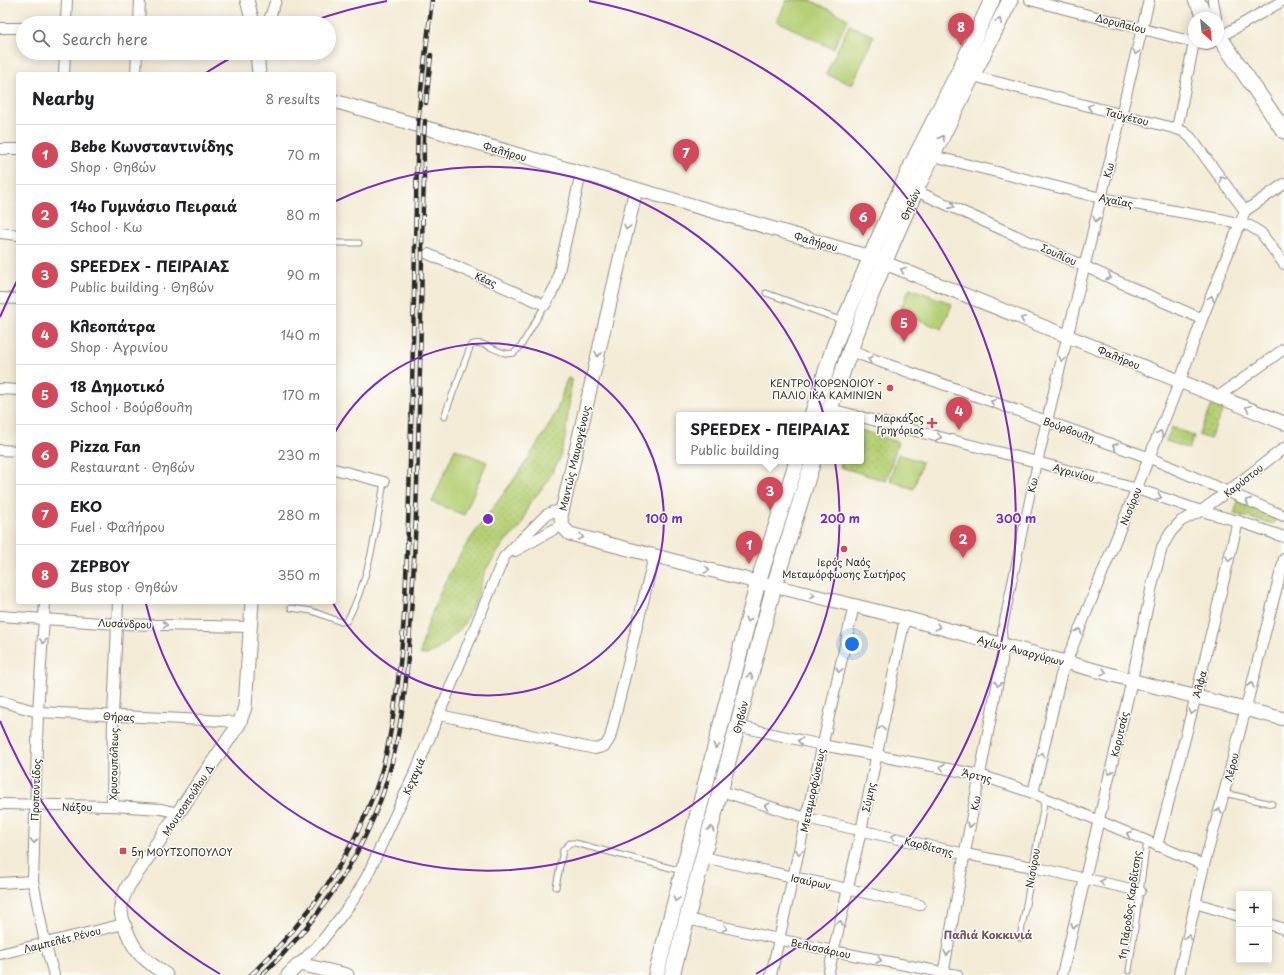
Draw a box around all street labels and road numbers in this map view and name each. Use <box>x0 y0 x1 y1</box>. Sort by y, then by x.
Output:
street label: Δορυλαίου <box>1094 9 1148 37</box>
street label: Ταϋγέτου <box>1104 103 1151 129</box>
street label: Φαλήρου <box>481 138 529 165</box>
street label: Κω <box>1099 161 1117 179</box>
street label: Θηβών <box>896 186 924 222</box>
street label: Αχαΐας <box>1098 189 1134 211</box>
street label: Φαλήρου <box>792 228 840 255</box>
street label: Σουλίου <box>1039 239 1080 269</box>
street label: Κέας <box>473 268 499 290</box>
street label: Φαλήρου <box>1095 342 1143 373</box>
street label: Μαντώς Μαυρογένους <box>555 404 593 512</box>
street label: Βούρβουλη <box>1041 413 1097 445</box>
street label: Αγρινίου <box>1051 459 1097 485</box>
street label: Καρύστου <box>1220 460 1266 500</box>
street label: Κω <box>1023 476 1041 494</box>
street label: Νισύρου <box>1116 484 1145 528</box>
street label: Λυσάνδρου <box>98 615 152 632</box>
street label: Αγίων Αναργύρων <box>975 631 1066 670</box>
street label: Άλφα <box>1188 668 1210 699</box>
street label: Θηβών <box>729 699 751 735</box>
street label: Θήρας <box>103 708 135 725</box>
street label: Κορυτσάς <box>1107 710 1131 758</box>
street label: Χρυσουπόλεως <box>105 728 121 800</box>
street label: Μεταμορφώσεως <box>796 747 828 833</box>
street label: Λέρου <box>1220 751 1243 783</box>
street label: Κεχαγιά <box>398 755 428 797</box>
street label: Προποντίδος <box>26 759 44 821</box>
street label: Μουτσοπούλου Δ. <box>158 760 218 838</box>
street label: Άρτης <box>960 764 994 786</box>
street label: Σύμης <box>858 781 878 813</box>
street label: Κω <box>966 794 984 812</box>
street label: Νάξου <box>62 799 92 814</box>
street label: Καρδίτσης <box>903 833 955 859</box>
street label: Νισύρου <box>1021 847 1044 889</box>
street label: 1η Πάροδος Καρδίτσης <box>1114 850 1144 960</box>
street label: Ισαύρων <box>789 869 832 894</box>
street label: Λαμπελέτ Ρένου <box>22 922 102 956</box>
street label: Βελισσάριου <box>790 934 853 962</box>

